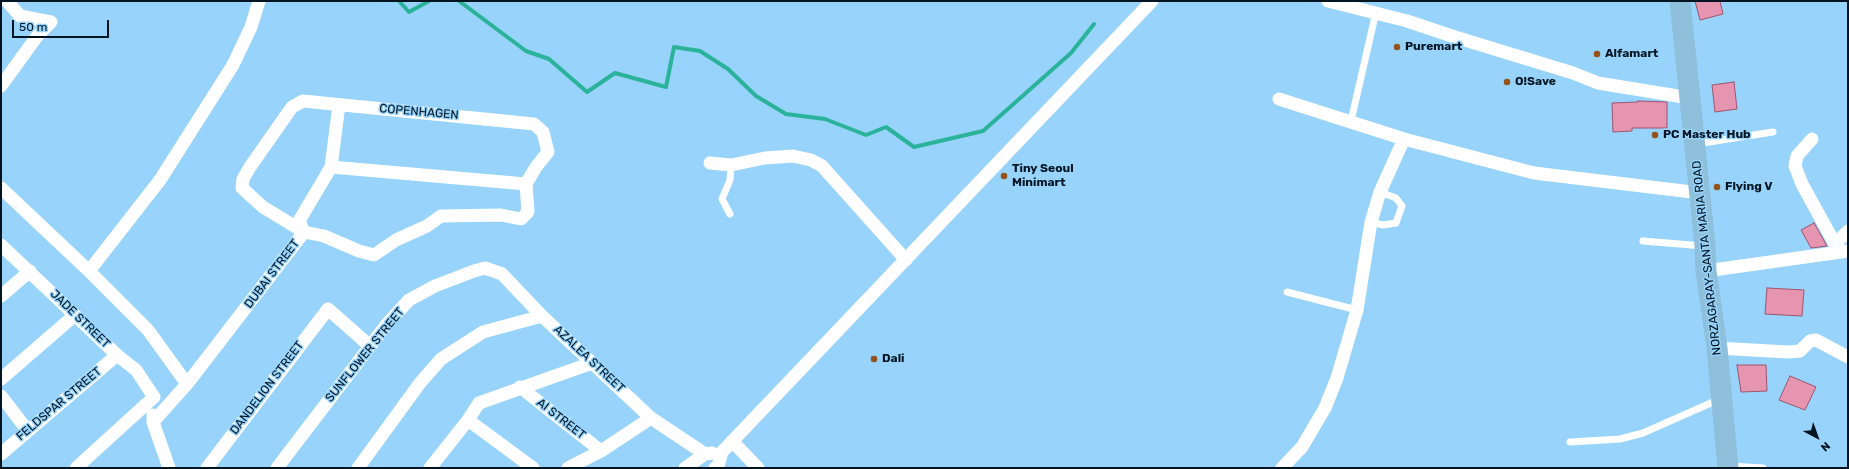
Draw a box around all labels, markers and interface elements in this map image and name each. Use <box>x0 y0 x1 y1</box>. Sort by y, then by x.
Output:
scale bar <box>14 12 111 38</box>
text: 50 m <box>19 20 47 34</box>
place label: Puremart <box>1405 40 1462 54</box>
marker: Puremart <box>1392 42 1402 52</box>
place label: Alfamart <box>1605 47 1658 61</box>
marker: Alfamart <box>1592 49 1602 59</box>
place label: O!Save <box>1515 75 1556 89</box>
marker: O!Save <box>1502 77 1512 87</box>
street label: COPENHAGEN <box>379 101 459 123</box>
place label: PC Master Hub <box>1663 128 1751 142</box>
marker: PC Master Hub <box>1650 130 1660 140</box>
street label: NORZAGARAY-SANTA MARIA ROAD <box>1690 160 1724 356</box>
place label: Tiny Seoul Minimart <box>1012 162 1074 190</box>
marker: Tiny Seoul Minimart <box>999 171 1009 181</box>
place label: Flying V <box>1725 180 1773 194</box>
marker: Flying V <box>1712 182 1722 192</box>
street label: DUBAI STREET <box>241 237 303 311</box>
street label: JADE STREET <box>47 287 113 351</box>
street label: SUNFLOWER STREET <box>323 305 407 405</box>
street label: AZALEA STREET <box>550 322 628 396</box>
street label: DANDELION STREET <box>227 338 307 438</box>
place label: Dali <box>882 352 905 366</box>
marker: Dali <box>869 354 879 364</box>
street label: FELDSPAR STREET <box>14 364 104 444</box>
street label: AI STREET <box>534 395 588 443</box>
north arrow <box>1797 417 1837 457</box>
text: N <box>1818 439 1832 454</box>

